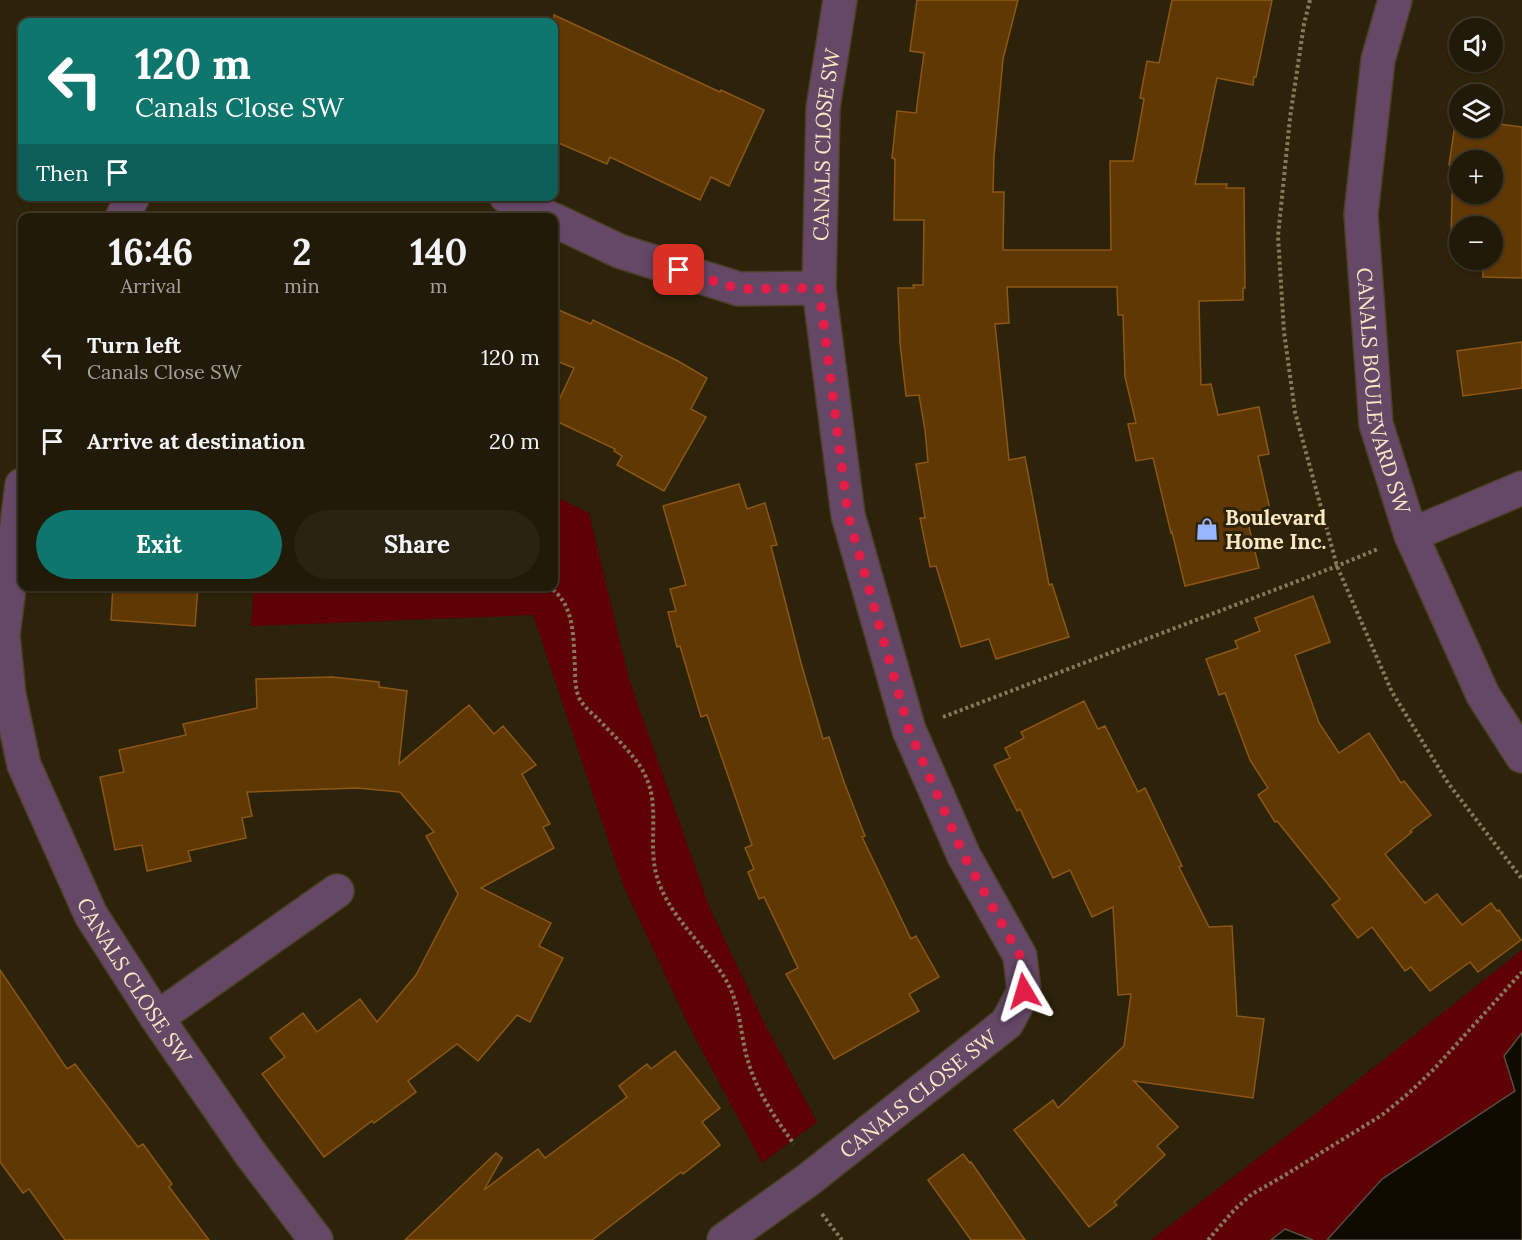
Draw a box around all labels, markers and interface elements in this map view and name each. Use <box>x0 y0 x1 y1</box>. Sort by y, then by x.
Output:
map controls <box>1449 18 1503 270</box>
button: sound <box>1449 18 1503 72</box>
text: 120 m <box>135 37 251 91</box>
icon: left <box>36 42 114 120</box>
street label: CANALS CLOSE SW <box>807 46 846 241</box>
button: layers <box>1449 84 1503 138</box>
text: Canals Close SW <box>135 90 344 124</box>
button: + <box>1449 150 1503 204</box>
icon: arrive <box>101 156 134 189</box>
text: Then <box>36 159 89 187</box>
button: − <box>1449 216 1503 270</box>
text: 16:46 <box>109 229 193 275</box>
text: 2 <box>292 229 311 275</box>
text: 140 <box>410 229 467 275</box>
pin <box>653 244 704 295</box>
icon: arrive <box>662 253 695 286</box>
street label: CANALS BOULEVARD SW <box>1351 266 1417 518</box>
text: Arrival <box>120 273 182 298</box>
text: min <box>284 273 320 298</box>
text: m <box>430 273 448 298</box>
text: Turn left <box>87 331 181 359</box>
icon: left <box>36 341 69 374</box>
text: 120 m <box>481 343 540 371</box>
text: Canals Close SW <box>87 359 241 384</box>
icon: arrive <box>36 425 69 458</box>
text: Arrive at destination <box>87 427 305 455</box>
text: 20 m <box>489 427 540 455</box>
place label: Boulevard Home Inc. <box>1225 504 1327 555</box>
button: Exit <box>36 510 282 579</box>
button: Share <box>294 510 540 579</box>
shop icon: Boulevard Home Inc. <box>1194 516 1220 542</box>
street label: CANALS CLOSE SW <box>71 893 199 1070</box>
position arrow <box>992 959 1056 1023</box>
street label: CANALS CLOSE SW <box>834 1022 1003 1164</box>

